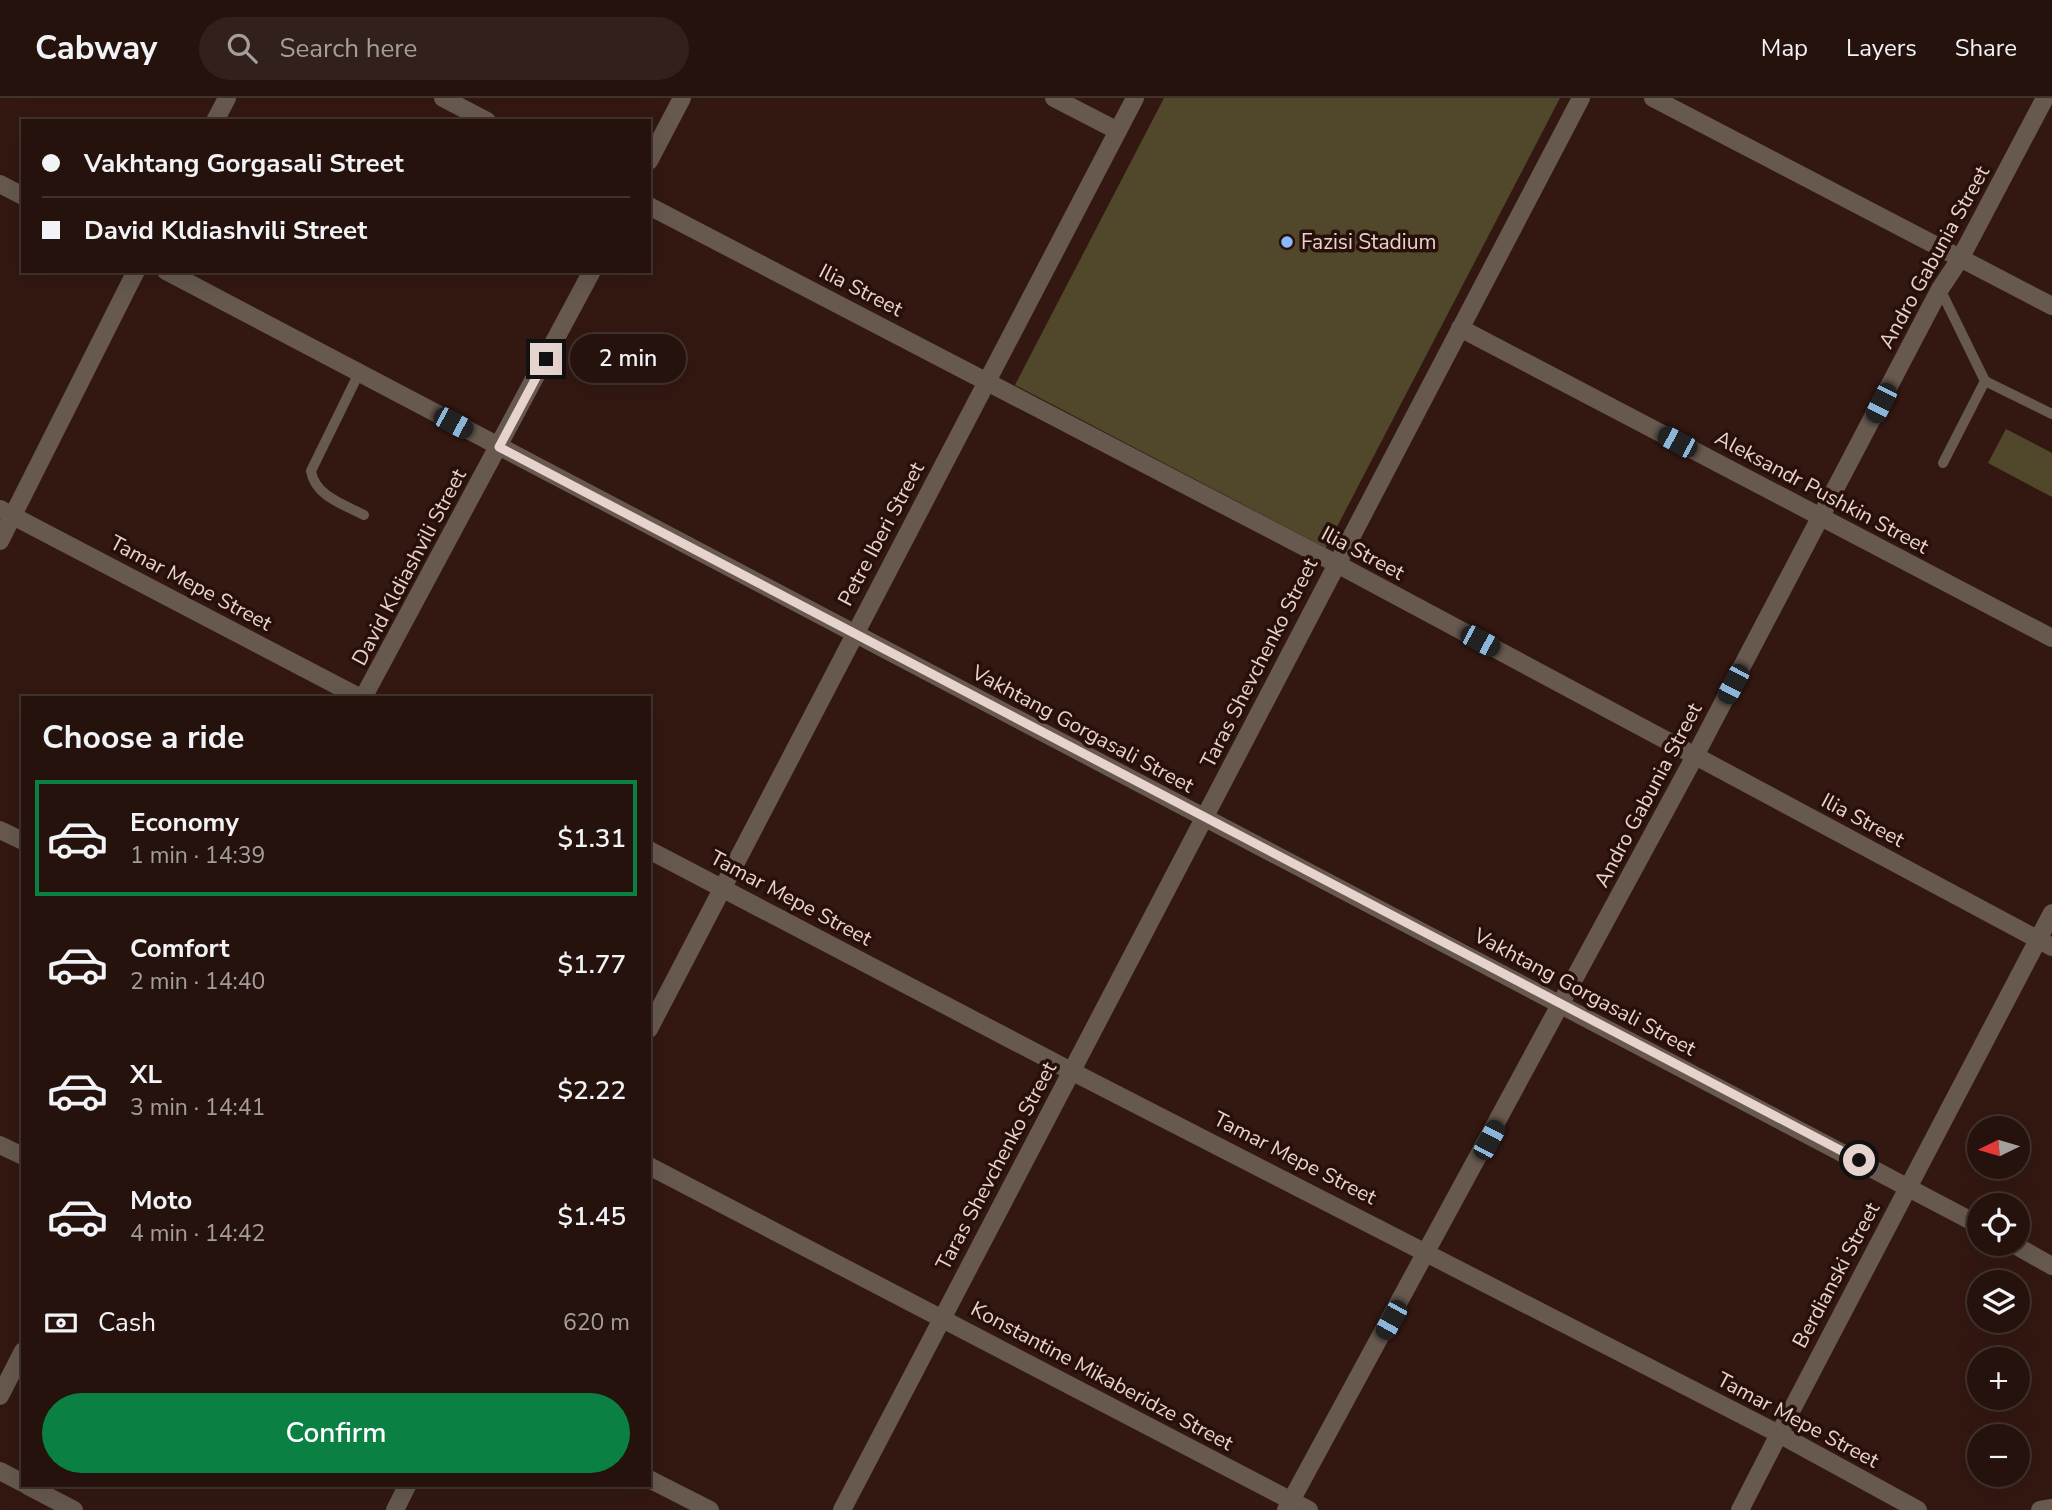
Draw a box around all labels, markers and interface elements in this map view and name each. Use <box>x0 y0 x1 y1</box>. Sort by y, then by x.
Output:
search box <box>199 17 689 80</box>
text: Cabway <box>35 26 157 71</box>
icon: search <box>223 29 261 67</box>
text: Search here <box>279 31 417 66</box>
text: Map <box>1761 32 1808 64</box>
text: Layers <box>1846 32 1917 64</box>
text: Share <box>1955 32 2017 64</box>
text: Vakhtang Gorgasali Street <box>84 146 404 181</box>
street label: Andro Gabunia Street <box>1872 160 1996 353</box>
text: David Kldiashvili Street <box>84 213 367 248</box>
place label: Fazisi Stadium <box>1301 228 1436 256</box>
marker: Fazisi Stadium <box>1279 234 1295 250</box>
street label: Ilia Street <box>814 257 908 323</box>
callout: 2 min <box>570 334 686 384</box>
route end <box>530 343 562 375</box>
text: 2 min <box>599 343 657 374</box>
car <box>1863 380 1900 426</box>
car <box>430 404 477 442</box>
car <box>1654 423 1701 461</box>
street label: Aleksandr Pushkin Street <box>1710 424 1934 561</box>
street label: Petre Iberi Street <box>831 457 931 611</box>
street label: David Kldiashvili Street <box>345 463 473 670</box>
street label: Ilia Street <box>1317 519 1410 587</box>
street label: Tamar Mepe Street <box>105 529 277 638</box>
street label: Taras Shevchenko Street <box>1194 553 1324 773</box>
car <box>1457 622 1504 660</box>
street label: Vakhtang Gorgasali Street <box>966 658 1199 800</box>
car <box>1714 661 1753 707</box>
street label: Andro Gabunia Street <box>1588 697 1709 892</box>
text: Choose a ride <box>42 716 244 759</box>
street label: Ilia Street <box>1817 786 1910 854</box>
text: Economy <box>130 805 239 840</box>
icon: car <box>46 807 109 870</box>
text: $1.31 <box>557 821 626 856</box>
text: 1 min · 14:39 <box>130 840 265 871</box>
street label: Tamar Mepe Street <box>705 844 877 953</box>
street label: Vakhtang Gorgasali Street <box>1468 921 1701 1063</box>
text: Comfort <box>130 931 230 966</box>
icon: car <box>46 933 109 996</box>
text: $1.77 <box>557 947 626 982</box>
text: 2 min · 14:40 <box>130 966 265 997</box>
street label: Taras Shevchenko Street <box>929 1056 1063 1275</box>
text: XL <box>130 1057 162 1092</box>
icon: car <box>46 1059 109 1122</box>
text: $2.22 <box>557 1073 626 1108</box>
text: 3 min · 14:41 <box>130 1092 265 1123</box>
street label: Tamar Mepe Street <box>1209 1105 1382 1211</box>
north arrow <box>1967 1116 2030 1180</box>
map controls <box>1967 1116 2030 1487</box>
car <box>1470 1117 1509 1163</box>
route start <box>1843 1144 1875 1176</box>
text: Moto <box>130 1183 192 1218</box>
icon: car <box>46 1185 109 1248</box>
button: locate <box>1967 1193 2030 1256</box>
street label: Berdianski Street <box>1786 1197 1886 1353</box>
text: $1.45 <box>557 1199 626 1234</box>
text: 4 min · 14:42 <box>130 1218 265 1249</box>
button: layers <box>1967 1270 2030 1333</box>
street label: Konstantine Mikaberidze Street <box>966 1295 1239 1458</box>
car <box>1372 1297 1411 1343</box>
icon: cash <box>42 1304 80 1342</box>
text: Cash <box>98 1305 156 1340</box>
text: 620 m <box>563 1307 630 1338</box>
button: + <box>1967 1347 2030 1410</box>
street label: Tamar Mepe Street <box>1712 1366 1884 1475</box>
button: Confirm <box>42 1393 630 1473</box>
button: − <box>1967 1424 2030 1487</box>

